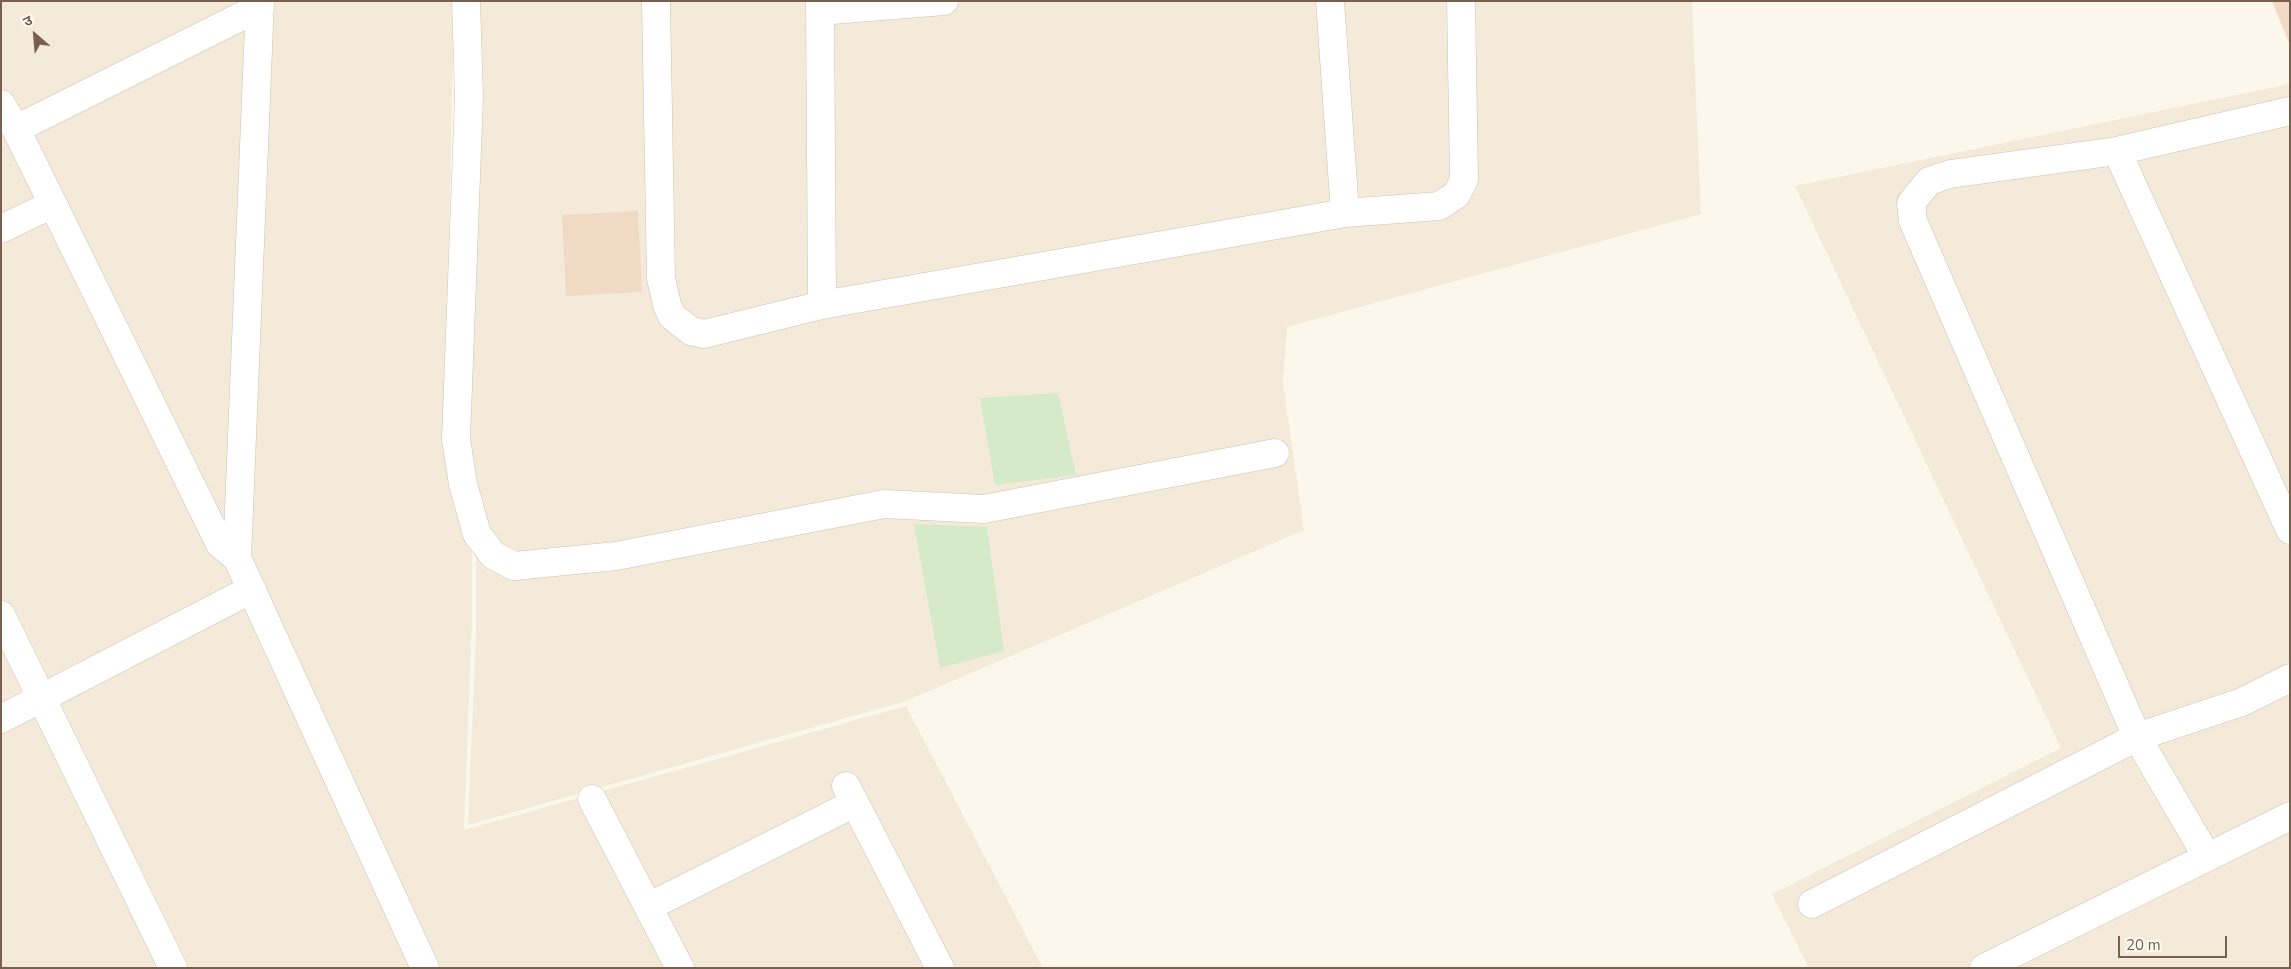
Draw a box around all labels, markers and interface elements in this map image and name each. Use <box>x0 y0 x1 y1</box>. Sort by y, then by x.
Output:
north arrow <box>10 10 60 60</box>
text: उ <box>20 11 36 32</box>
scale bar <box>2121 926 2230 958</box>
text: 20 m <box>2126 935 2161 955</box>

